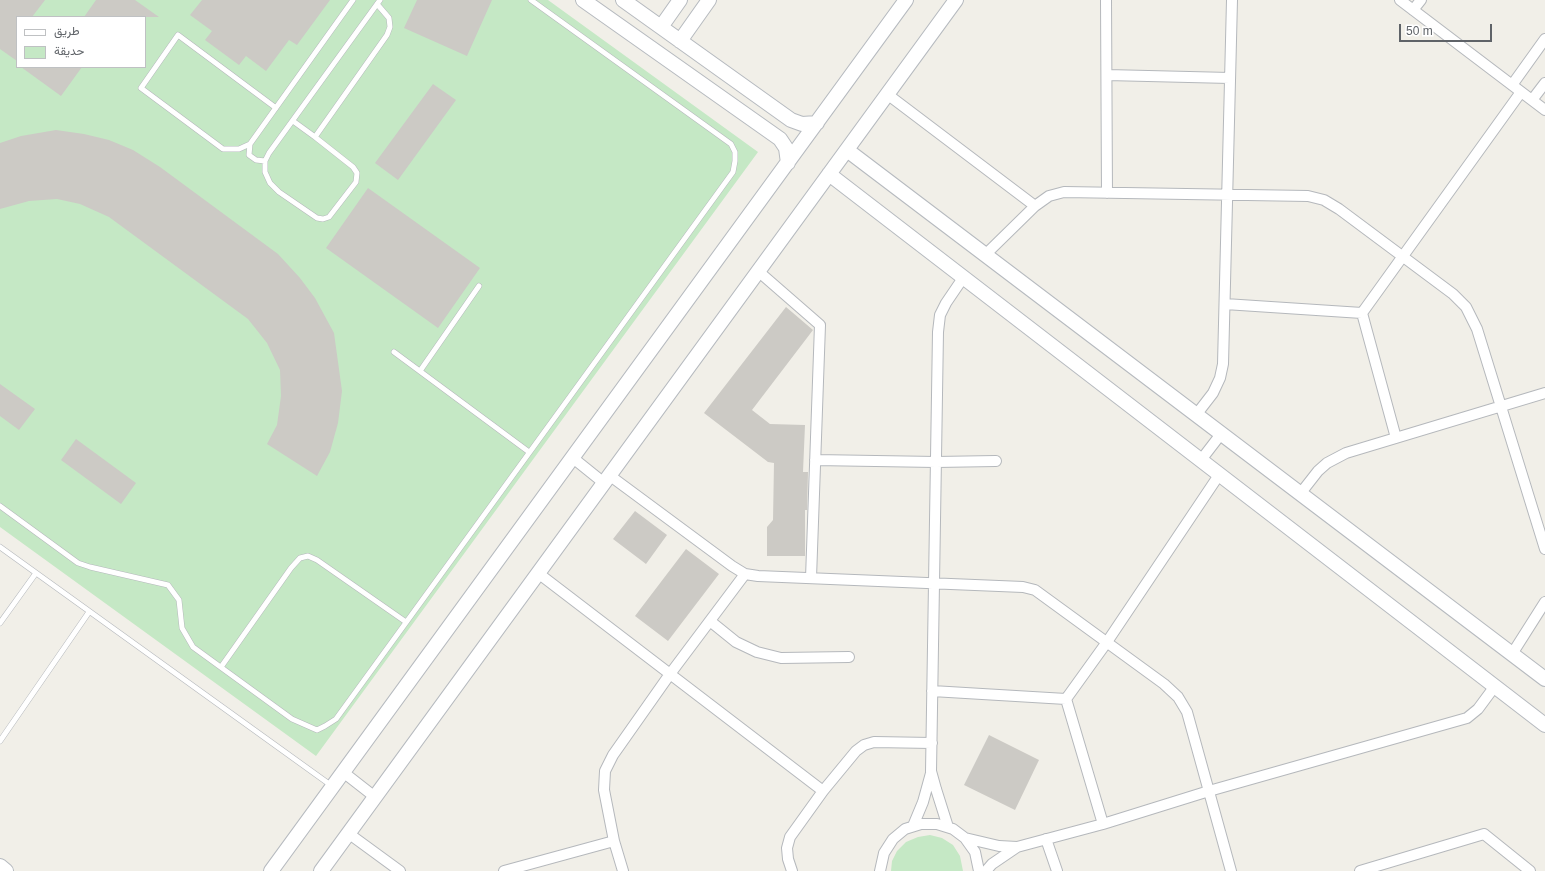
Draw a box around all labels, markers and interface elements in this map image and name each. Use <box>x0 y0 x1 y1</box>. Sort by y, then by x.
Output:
legend <box>16 16 146 68</box>
scale bar <box>1401 16 1494 42</box>
text: طريق <box>54 24 79 38</box>
text: 50 m <box>1406 24 1433 38</box>
text: حديقة <box>54 44 84 58</box>

